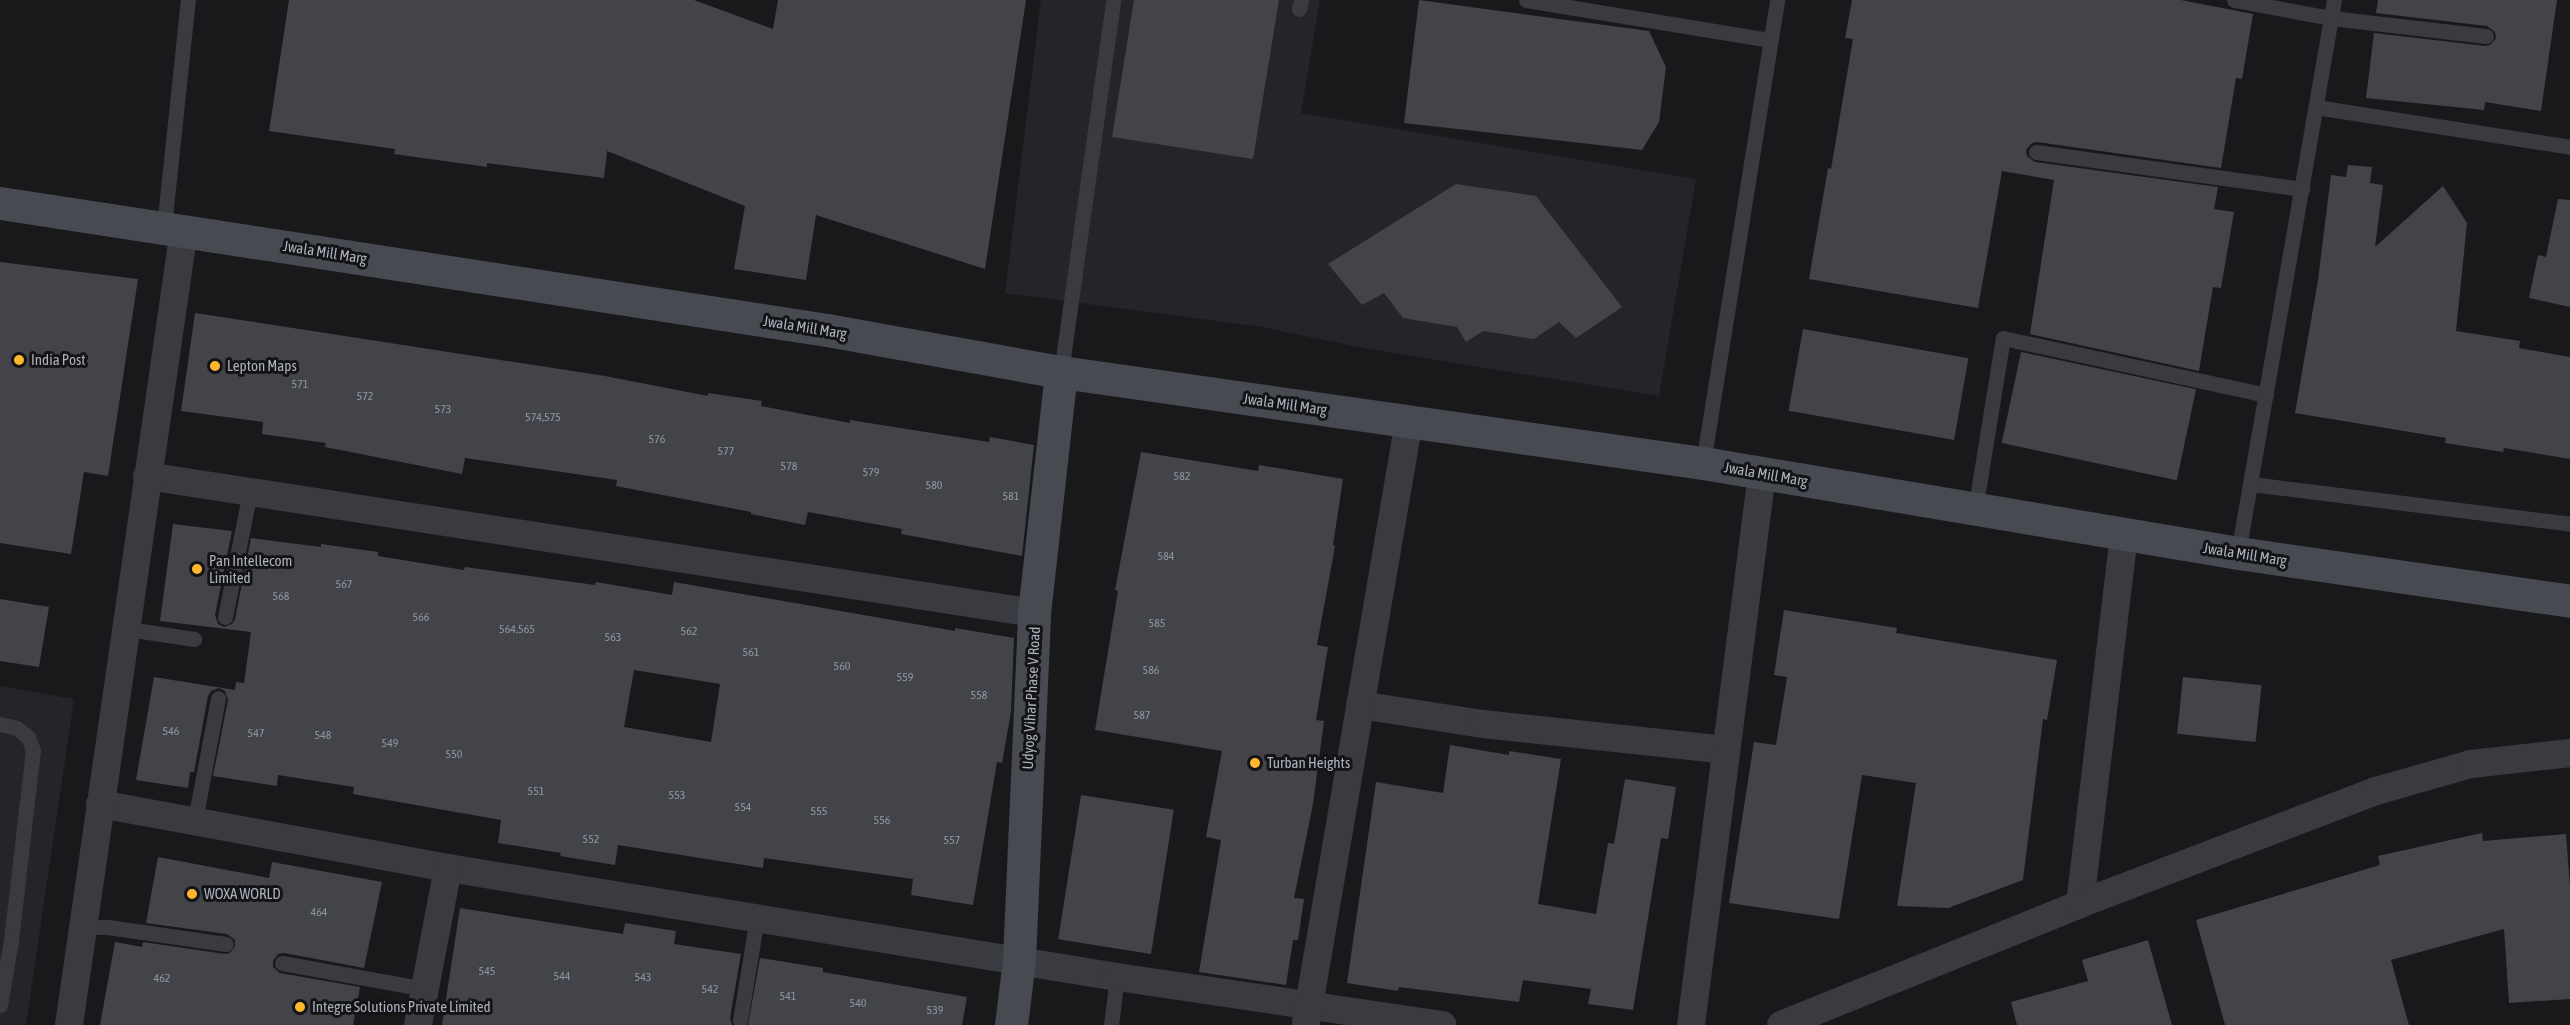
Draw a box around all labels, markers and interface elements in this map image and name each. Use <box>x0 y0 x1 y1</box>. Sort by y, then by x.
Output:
street label: Jwala Mill Marg <box>282 236 368 268</box>
street label: Jwala Mill Marg <box>762 311 848 343</box>
place label: India Post <box>31 351 86 369</box>
marker: India Post <box>12 353 26 367</box>
place label: Lepton Maps <box>227 357 297 375</box>
marker: Lepton Maps <box>208 359 222 373</box>
house number: 571 <box>292 378 308 392</box>
street label: Jwala Mill Marg <box>1242 389 1328 419</box>
house number: 572 <box>357 390 373 404</box>
house number: 573 <box>435 403 451 417</box>
house number: 574,575 <box>525 411 561 425</box>
house number: 576 <box>649 433 665 447</box>
house number: 577 <box>718 445 734 459</box>
street label: Jwala Mill Marg <box>1723 458 1809 490</box>
house number: 578 <box>781 460 797 474</box>
house number: 579 <box>863 466 879 480</box>
house number: 582 <box>1174 470 1190 484</box>
house number: 580 <box>926 479 942 493</box>
house number: 581 <box>1003 490 1019 504</box>
street label: Jwala Mill Marg <box>2202 538 2288 570</box>
house number: 584 <box>1158 550 1174 564</box>
place label: Pan Intellecom Limited <box>209 551 292 586</box>
marker: Pan Intellecom Limited <box>190 562 204 576</box>
house number: 567 <box>336 578 352 592</box>
house number: 568 <box>273 590 289 604</box>
house number: 566 <box>413 611 429 625</box>
house number: 585 <box>1149 617 1165 631</box>
house number: 564,565 <box>499 623 535 637</box>
house number: 562 <box>681 625 697 639</box>
street label: Udyog Vihar Phase V Road <box>1018 626 1044 770</box>
house number: 563 <box>605 631 621 645</box>
house number: 561 <box>743 646 759 660</box>
house number: 560 <box>834 660 850 674</box>
house number: 586 <box>1143 664 1159 678</box>
house number: 559 <box>897 671 913 685</box>
house number: 558 <box>971 689 987 703</box>
house number: 587 <box>1134 709 1150 723</box>
house number: 546 <box>163 725 179 739</box>
house number: 547 <box>248 727 264 741</box>
house number: 548 <box>315 729 331 743</box>
house number: 549 <box>382 737 398 751</box>
house number: 550 <box>446 748 462 762</box>
place label: Turban Heights <box>1267 754 1350 772</box>
marker: Turban Heights <box>1248 756 1262 770</box>
house number: 551 <box>528 785 544 799</box>
house number: 553 <box>669 789 685 803</box>
house number: 554 <box>735 801 751 815</box>
house number: 555 <box>811 805 827 819</box>
house number: 556 <box>874 814 890 828</box>
house number: 552 <box>583 833 599 847</box>
house number: 557 <box>944 834 960 848</box>
place label: WOXA WORLD <box>204 885 281 903</box>
marker: WOXA WORLD <box>185 887 199 901</box>
house number: 464 <box>311 906 327 920</box>
house number: 545 <box>479 965 495 979</box>
house number: 544 <box>554 970 570 984</box>
house number: 543 <box>635 971 651 985</box>
house number: 462 <box>154 972 170 986</box>
house number: 542 <box>702 983 718 997</box>
house number: 541 <box>780 990 796 1004</box>
house number: 540 <box>850 997 866 1011</box>
place label: Integre Solutions Private Limited <box>312 998 491 1016</box>
marker: Integre Solutions Private Limited <box>293 1000 307 1014</box>
house number: 539 <box>927 1004 943 1018</box>

